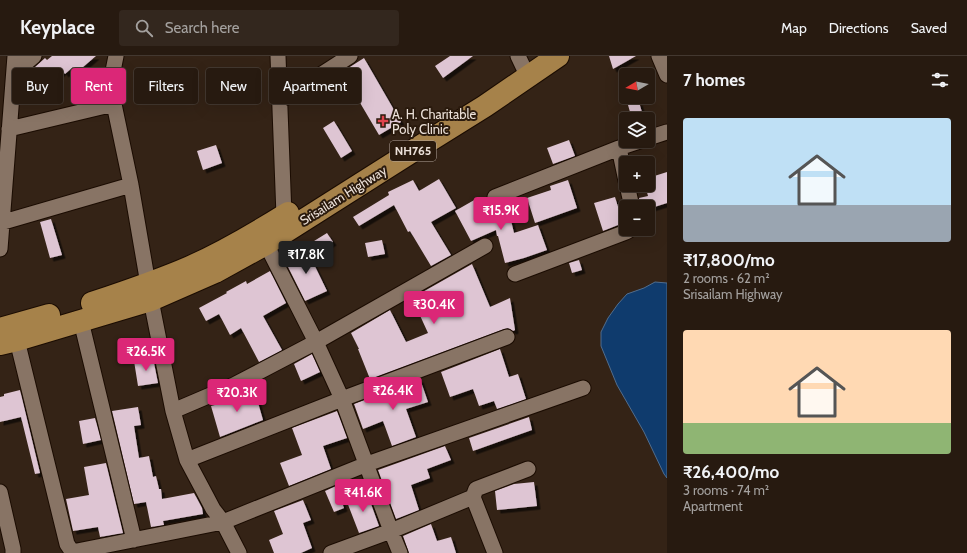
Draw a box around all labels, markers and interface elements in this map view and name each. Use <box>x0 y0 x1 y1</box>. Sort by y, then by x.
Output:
search box <box>119 10 399 46</box>
text: Keyplace <box>20 16 95 39</box>
icon: search <box>133 17 155 39</box>
text: Search here <box>165 19 239 37</box>
text: Map <box>781 19 807 37</box>
text: Directions <box>829 19 889 37</box>
text: Saved <box>911 19 947 37</box>
chip: Buy <box>12 68 63 104</box>
chip: Rent <box>71 68 126 104</box>
chip: Filters <box>134 68 198 104</box>
chip: New <box>206 68 261 104</box>
chip: Apartment <box>269 68 361 104</box>
north arrow <box>619 68 655 104</box>
map controls <box>619 68 655 236</box>
icon: filters <box>929 69 951 91</box>
text: 7 homes <box>683 70 745 90</box>
place label: A. H. Charitable Poly Clinic <box>392 106 476 137</box>
button: layers <box>619 112 655 148</box>
marker: A. H. Charitable Poly Clinic <box>377 115 389 127</box>
road number: NH765 <box>390 141 436 161</box>
icon: home <box>781 144 853 216</box>
button: + <box>619 156 655 192</box>
street label: Srisailam Highway <box>297 162 390 228</box>
pin: ₹15.9K <box>468 197 534 231</box>
button: − <box>619 200 655 236</box>
text: ₹15.9K <box>482 202 520 218</box>
pin: ₹17.8K <box>273 241 339 275</box>
text: ₹17.8K <box>288 246 324 262</box>
text: ₹17,800/mo <box>683 250 775 270</box>
text: 2 rooms · 62 m² <box>683 270 770 286</box>
text: Srisailam Highway <box>683 286 783 302</box>
pin: ₹30.4K <box>401 291 467 325</box>
text: ₹30.4K <box>413 296 455 312</box>
pin: ₹26.5K <box>113 338 179 372</box>
text: ₹26.5K <box>126 343 166 359</box>
icon: home <box>781 356 853 428</box>
pin: ₹26.4K <box>360 377 426 411</box>
pin: ₹20.3K <box>204 379 270 413</box>
text: ₹26.4K <box>373 382 413 398</box>
text: ₹20.3K <box>216 384 258 400</box>
text: ₹26,400/mo <box>683 462 779 482</box>
pin: ₹41.6K <box>330 479 396 513</box>
text: 3 rooms · 74 m² <box>683 482 769 498</box>
text: ₹41.6K <box>344 484 382 500</box>
text: Apartment <box>683 498 743 514</box>

